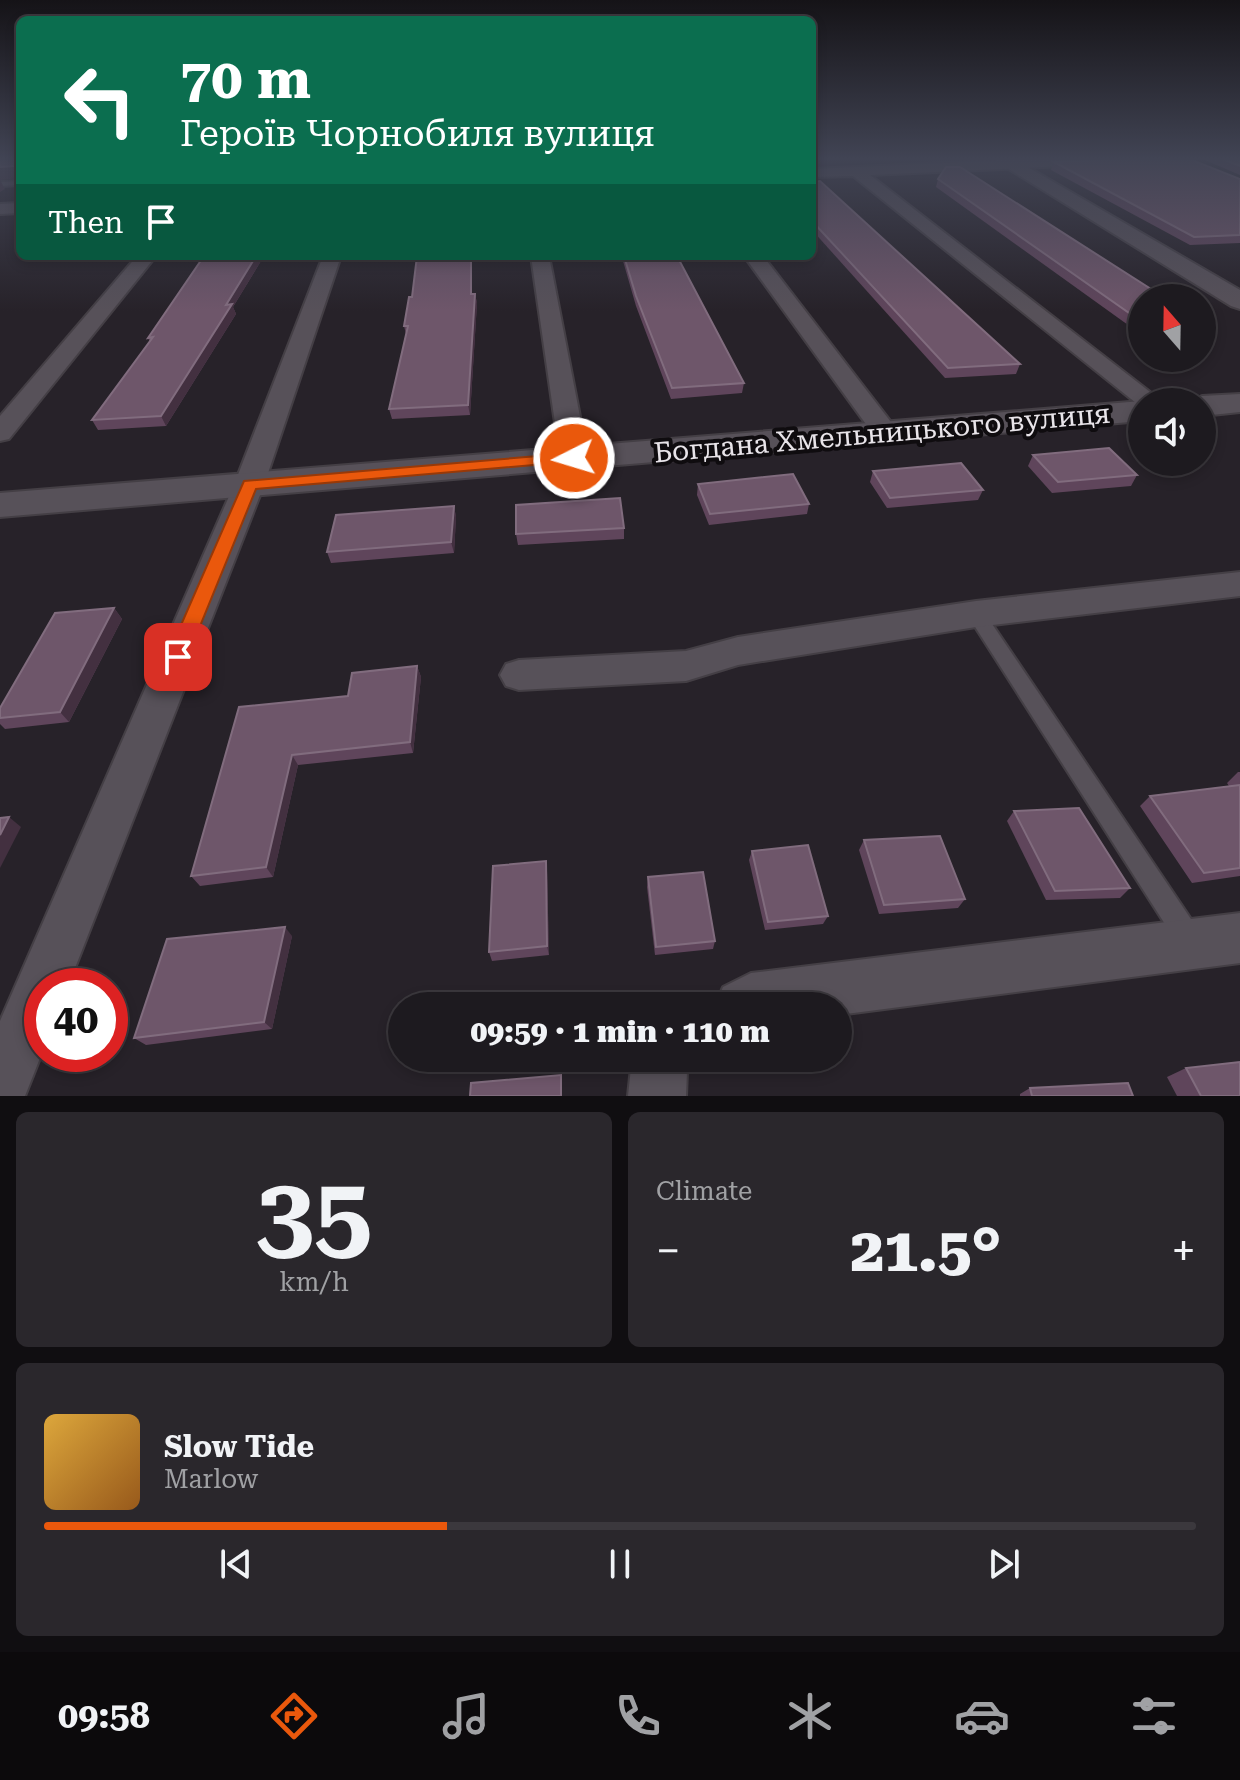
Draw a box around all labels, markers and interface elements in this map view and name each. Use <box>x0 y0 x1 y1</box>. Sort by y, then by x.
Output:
text: 70 m <box>180 46 311 112</box>
icon: left <box>48 48 152 152</box>
text: Героїв Чорнобиля вулиця <box>180 113 655 155</box>
icon: arrive <box>139 200 183 244</box>
text: Then <box>48 205 123 240</box>
north arrow <box>1128 284 1216 372</box>
map controls <box>1128 284 1216 476</box>
button: sound <box>1128 388 1216 476</box>
street label: Богдана Хмельницького вулиця <box>652 397 1112 469</box>
position arrow <box>532 416 616 500</box>
pin <box>144 623 212 691</box>
icon: arrive <box>156 635 200 679</box>
speed limit sign: 40 <box>24 968 128 1072</box>
text: 09:59 · 1 min · 110 m <box>470 1014 770 1049</box>
text: 35 <box>256 1154 372 1275</box>
text: Climate <box>656 1176 752 1206</box>
text: 21.5° <box>851 1215 1001 1286</box>
text: − <box>656 1225 681 1277</box>
text: + <box>1171 1225 1196 1277</box>
text: km/h <box>279 1267 349 1297</box>
text: Slow Tide <box>164 1429 314 1464</box>
text: Marlow <box>164 1464 258 1494</box>
icon: previous <box>214 1542 258 1586</box>
icon: pause <box>598 1542 642 1586</box>
icon: next <box>982 1542 1026 1586</box>
icon: directions <box>266 1688 322 1744</box>
icon: music <box>438 1688 494 1744</box>
icon: phone <box>610 1688 666 1744</box>
icon: climate <box>782 1688 838 1744</box>
icon: car <box>954 1688 1010 1744</box>
icon: filters <box>1126 1688 1182 1744</box>
text: 09:58 <box>58 1695 150 1737</box>

